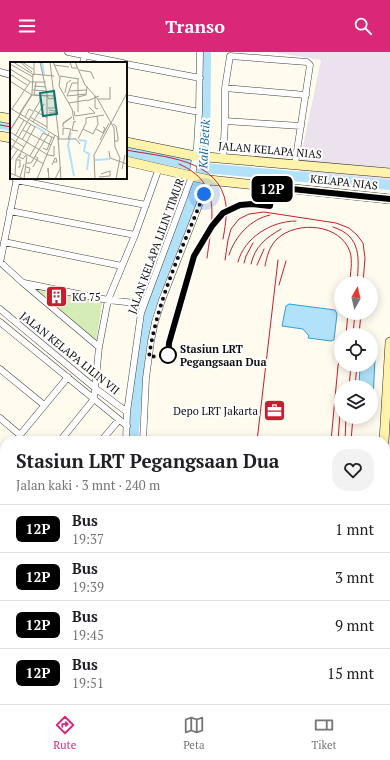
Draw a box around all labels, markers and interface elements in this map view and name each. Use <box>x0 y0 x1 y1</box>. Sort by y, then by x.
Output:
text: Transo <box>165 14 225 38</box>
icon: menu <box>16 15 38 37</box>
icon: search <box>352 15 374 37</box>
inset map <box>10 62 127 179</box>
water label: Kali Betik <box>195 119 213 170</box>
street label: JALAN KELAPA NIAS <box>218 139 322 161</box>
street label: KELAPA NIAS <box>309 171 379 193</box>
street label: JALAN KELAPA LILIN TIMUR <box>125 176 187 316</box>
line badge: 12P <box>249 176 295 202</box>
text: 12P <box>260 179 284 198</box>
your location <box>194 184 214 204</box>
north arrow <box>334 276 378 320</box>
map controls <box>334 276 378 424</box>
building icon: KG 75 <box>44 284 70 310</box>
place label: KG 75 <box>72 290 101 304</box>
street label: JALAN KELAPA LILIN VII <box>17 309 123 397</box>
button: locate <box>334 328 378 372</box>
place label: Stasiun LRT Pegangsaan Dua <box>180 342 267 369</box>
marker: Stasiun LRT Pegangsaan Dua <box>159 346 177 364</box>
button: layers <box>334 380 378 424</box>
office icon: Depo LRT Jakarta <box>261 398 287 424</box>
place label: Depo LRT Jakarta <box>173 404 258 418</box>
text: Stasiun LRT Pegangsaan Dua <box>16 448 279 473</box>
button: heart <box>332 449 374 491</box>
text: Jalan kaki · 3 mnt · 240 m <box>16 476 160 494</box>
text: Bus <box>72 510 98 530</box>
text: 12P <box>26 519 50 538</box>
text: 1 mnt <box>335 519 374 539</box>
text: 19:37 <box>72 530 104 548</box>
text: Bus <box>72 558 98 578</box>
text: 12P <box>26 567 50 586</box>
text: 3 mnt <box>335 567 374 587</box>
text: 19:39 <box>72 578 104 596</box>
text: Bus <box>72 606 98 626</box>
text: 12P <box>26 615 50 634</box>
text: 9 mnt <box>335 615 374 635</box>
text: 19:45 <box>72 626 104 644</box>
text: Bus <box>72 654 98 674</box>
text: 12P <box>26 663 50 682</box>
text: 15 mnt <box>327 663 374 683</box>
text: 19:51 <box>72 674 104 692</box>
tab: Rute <box>53 714 76 752</box>
tab: Peta <box>183 714 205 752</box>
tab: Tiket <box>311 714 337 752</box>

